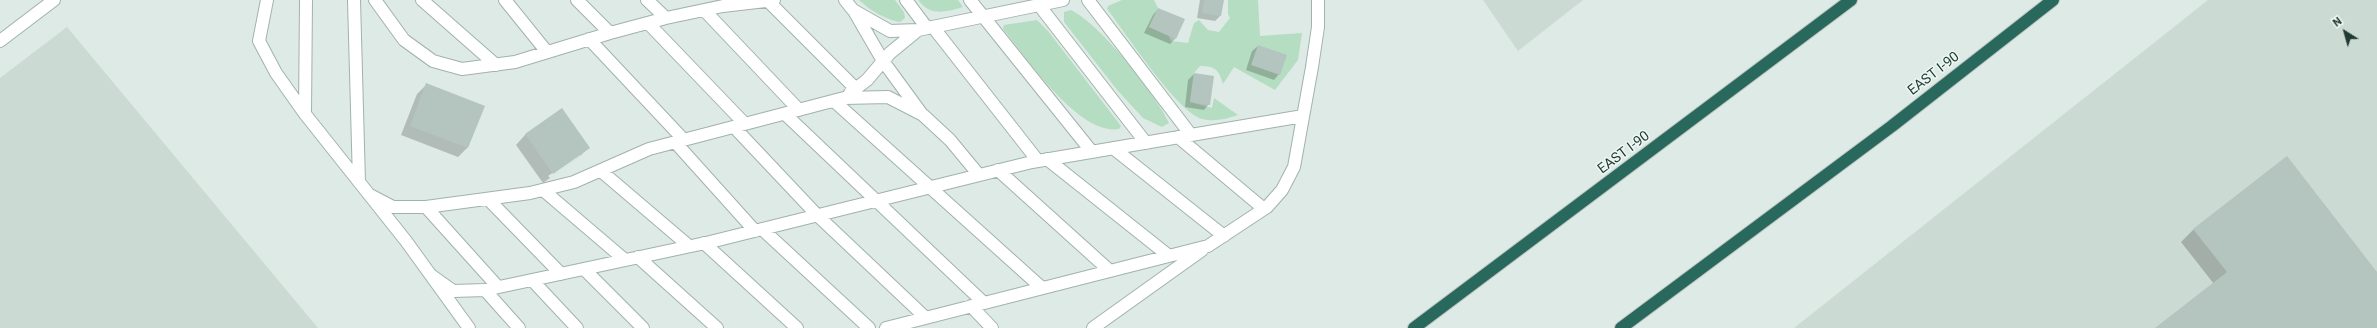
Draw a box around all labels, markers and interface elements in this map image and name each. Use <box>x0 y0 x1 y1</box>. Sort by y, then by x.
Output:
north arrow <box>2325 12 2365 52</box>
text: N <box>2330 14 2344 30</box>
street label: EAST I-90 <box>1905 49 1963 99</box>
street label: EAST I-90 <box>1595 128 1653 178</box>

